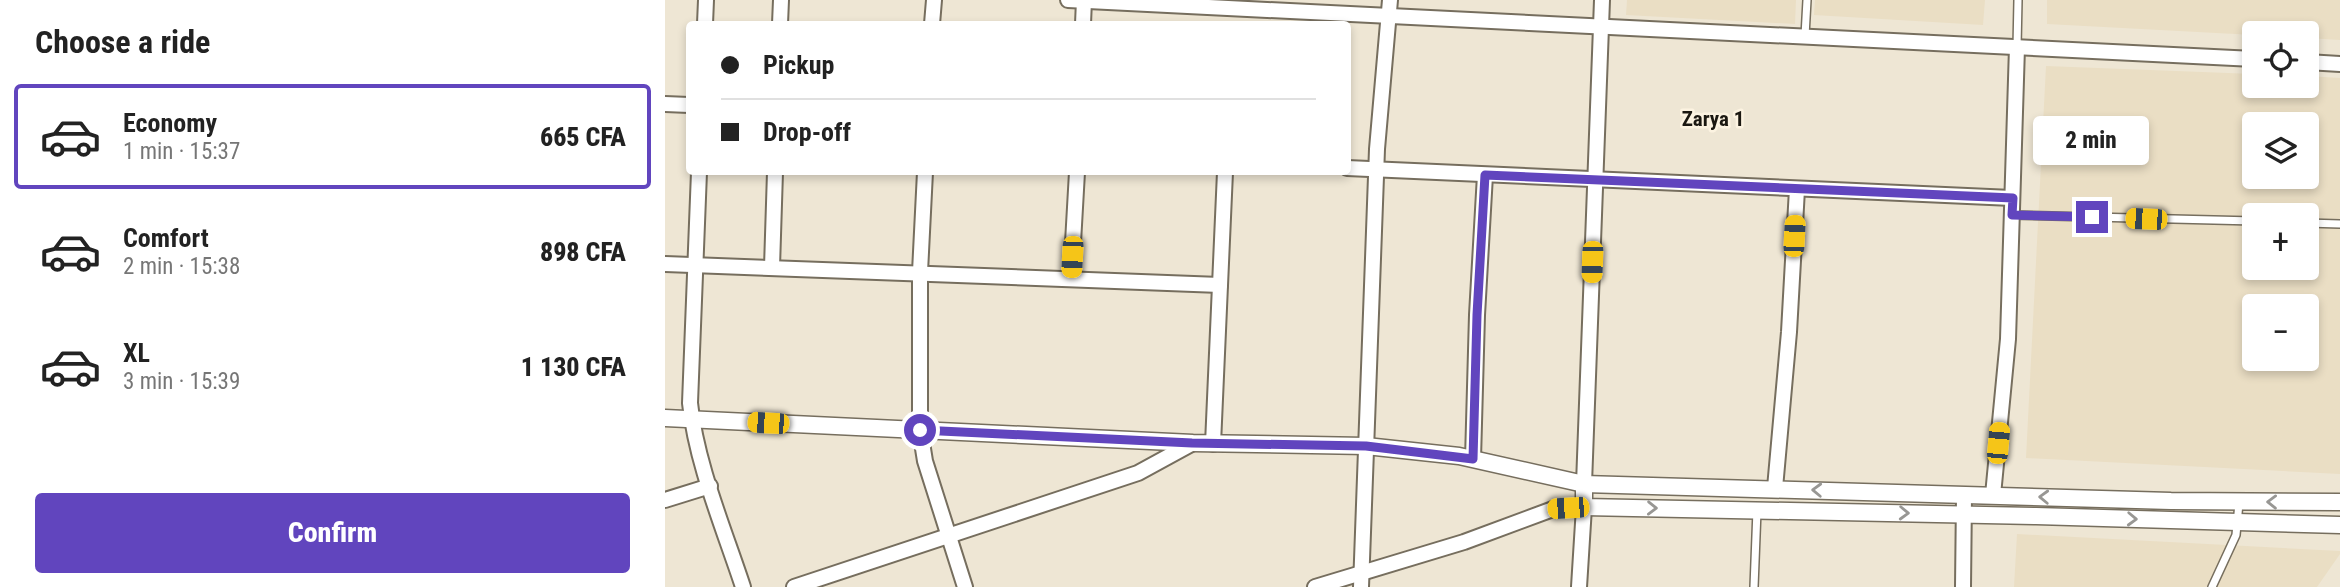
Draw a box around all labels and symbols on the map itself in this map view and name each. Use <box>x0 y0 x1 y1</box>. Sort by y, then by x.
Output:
district label: Zarya 1 <box>1682 107 1744 131</box>
callout: 2 min <box>2034 116 2150 164</box>
route end <box>2076 201 2108 233</box>
car <box>2125 208 2168 230</box>
car <box>1783 214 1806 258</box>
car <box>1061 235 1084 279</box>
car <box>1581 241 1604 283</box>
car <box>747 411 790 435</box>
route start <box>904 414 936 446</box>
car <box>1986 421 2011 465</box>
one-way arrow <box>1811 482 1822 497</box>
one-way arrow <box>2039 489 2049 505</box>
one-way arrow <box>2266 494 2277 510</box>
car <box>1547 496 1590 520</box>
one-way arrow <box>1648 500 1658 516</box>
one-way arrow <box>1899 506 1910 521</box>
one-way arrow <box>2126 511 2137 526</box>

